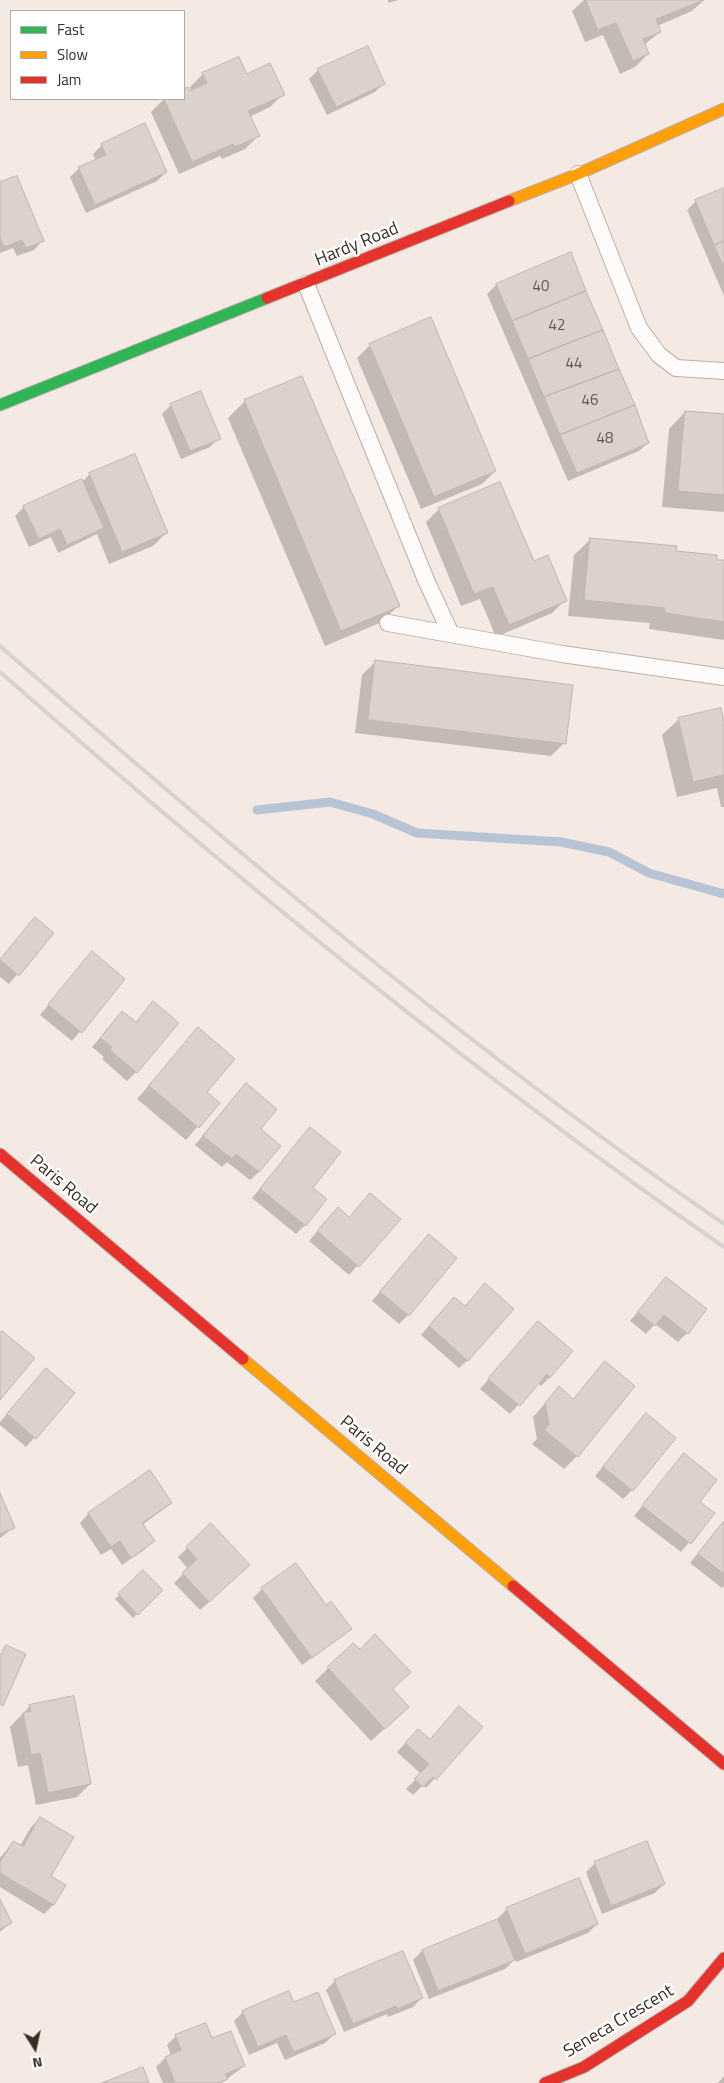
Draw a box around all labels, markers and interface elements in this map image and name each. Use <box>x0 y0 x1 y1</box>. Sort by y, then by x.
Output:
legend <box>10 10 185 100</box>
text: Fast <box>57 18 84 41</box>
text: Slow <box>57 43 88 66</box>
text: Jam <box>57 68 81 91</box>
street label: Hardy Road <box>312 218 402 272</box>
house number: 40 <box>533 278 549 296</box>
house number: 42 <box>549 317 565 335</box>
house number: 44 <box>566 355 582 373</box>
house number: 46 <box>582 392 598 410</box>
house number: 48 <box>597 430 613 448</box>
street label: Paris Road <box>25 1151 101 1219</box>
street label: Paris Road <box>335 1412 411 1480</box>
street label: Seneca Crescent <box>560 1981 678 2063</box>
north arrow <box>10 2023 60 2073</box>
text: N <box>31 2052 44 2074</box>

